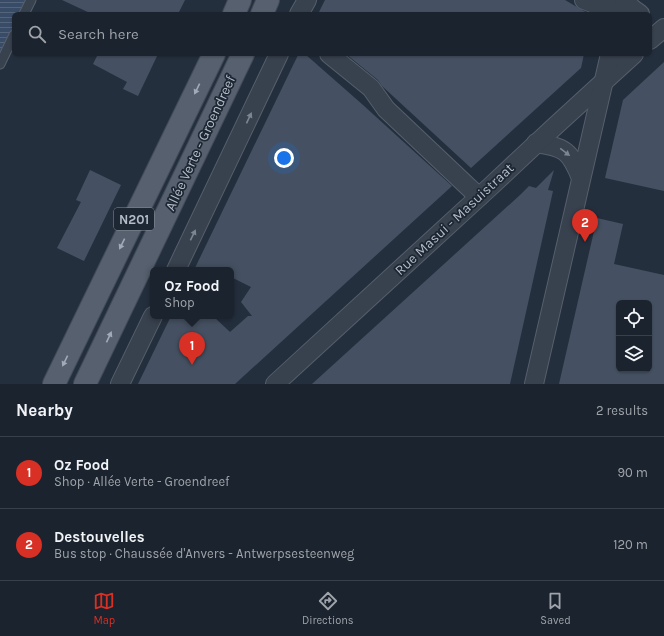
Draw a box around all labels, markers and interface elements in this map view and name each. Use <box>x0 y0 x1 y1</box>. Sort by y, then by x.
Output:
search box <box>12 12 652 56</box>
icon: search <box>26 23 48 45</box>
text: Search here <box>58 25 139 43</box>
street label: Allée Verte - Groendreef <box>162 73 239 213</box>
one-way arrow <box>194 83 200 95</box>
one-way arrow <box>246 112 252 123</box>
your location <box>274 148 294 168</box>
one-way arrow <box>559 148 570 156</box>
street label: Rue Masui - Masuistraat <box>391 160 517 279</box>
road number: N201 <box>114 208 154 230</box>
pin: 2 <box>572 209 598 242</box>
one-way arrow <box>190 229 196 241</box>
one-way arrow <box>119 238 125 249</box>
popup <box>150 267 234 319</box>
text: Oz Food <box>164 277 220 295</box>
text: Shop <box>164 295 195 310</box>
map controls <box>616 300 652 372</box>
button: locate <box>616 300 652 336</box>
one-way arrow <box>106 331 112 342</box>
pin: 1 <box>179 332 205 365</box>
button: layers <box>616 336 652 372</box>
one-way arrow <box>62 355 68 366</box>
text: Nearby <box>16 400 73 420</box>
text: 2 results <box>596 403 648 418</box>
text: Oz Food <box>54 456 109 474</box>
text: 1 <box>27 465 31 480</box>
text: 90 m <box>617 465 648 480</box>
text: Shop · Allée Verte - Groendreef <box>54 474 230 489</box>
text: Destouvelles <box>54 528 145 546</box>
text: 2 <box>25 537 33 552</box>
text: 120 m <box>613 537 648 552</box>
text: Bus stop · Chaussée d'Anvers - Antwerpsesteenweg <box>54 546 354 561</box>
tab: Map <box>93 590 115 627</box>
tab: Directions <box>302 590 354 627</box>
tab: Saved <box>540 590 571 627</box>

